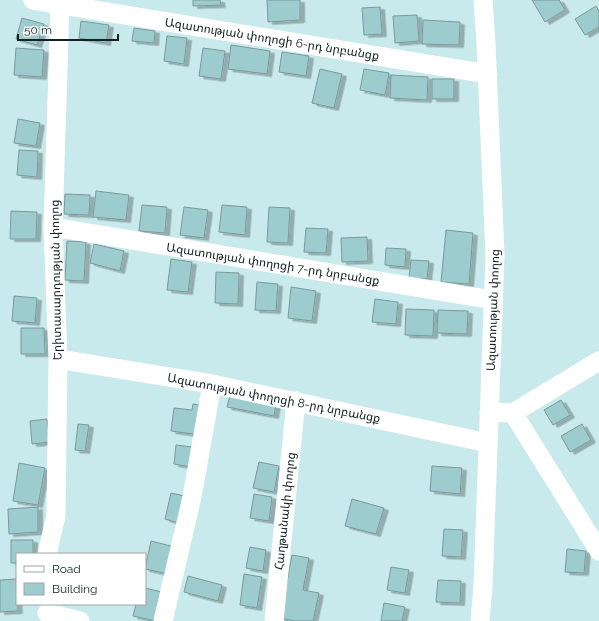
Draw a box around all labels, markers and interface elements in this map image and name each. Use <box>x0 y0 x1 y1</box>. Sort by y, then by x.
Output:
street label: Ազատության փողոցի 6-րդ նրբանցք <box>164 15 380 63</box>
scale bar <box>18 16 118 42</box>
text: 50 m <box>24 23 52 37</box>
street label: Երիտասարդության փողոց <box>48 199 64 361</box>
street label: Ազատության փողոցի 7-րդ նրբանցք <box>165 240 381 288</box>
street label: Ազատության փողոց <box>484 249 502 371</box>
street label: Ազատության փողոցի 8-րդ նրբանցք <box>166 370 382 426</box>
street label: Հաղթանակի փողոց <box>272 451 298 571</box>
legend <box>16 553 146 605</box>
text: Road <box>52 562 81 576</box>
text: Building <box>52 582 98 596</box>

